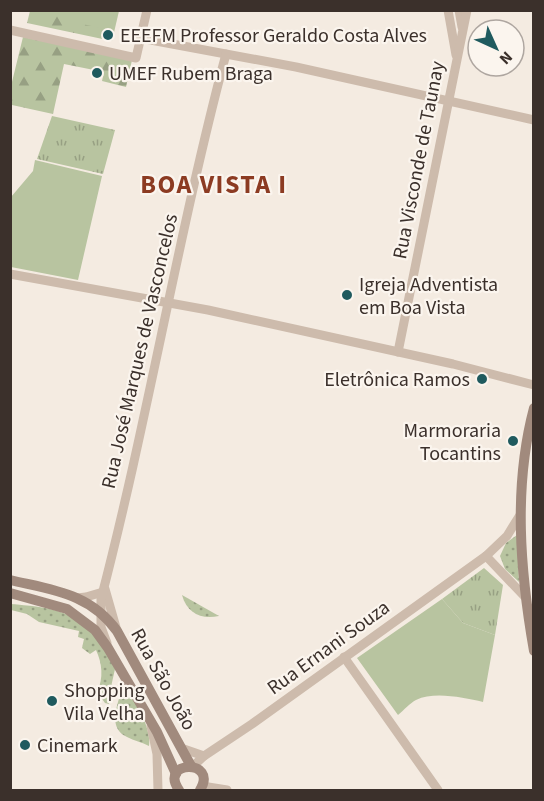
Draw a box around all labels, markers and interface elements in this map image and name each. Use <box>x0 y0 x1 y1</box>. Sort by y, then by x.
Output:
north arrow <box>466 18 526 78</box>
place label: EEEFM Professor Geraldo Costa Alves <box>120 22 427 50</box>
marker: EEEFM Professor Geraldo Costa Alves <box>101 28 115 42</box>
text: N <box>494 46 517 69</box>
street label: Rua Visconde de Taunay <box>386 58 452 262</box>
place label: UMEF Rubem Braga <box>109 60 273 88</box>
marker: UMEF Rubem Braga <box>90 66 104 80</box>
district label: BOA VISTA I <box>140 166 288 203</box>
street label: Rua José Marques de Vasconcelos <box>95 211 185 491</box>
place label: Igreja Adventista em Boa Vista <box>359 271 498 322</box>
marker: Igreja Adventista em Boa Vista <box>340 288 354 302</box>
place label: Eletrônica Ramos <box>324 366 470 394</box>
marker: Eletrônica Ramos <box>475 372 489 386</box>
place label: Marmoraria Tocantins <box>404 417 501 468</box>
marker: Marmoraria Tocantins <box>506 434 520 448</box>
street label: Rua Ernani Souza <box>262 594 396 702</box>
street label: Rua São João <box>123 623 203 736</box>
place label: Shopping Vila Velha <box>64 677 145 728</box>
marker: Shopping Vila Velha <box>45 694 59 708</box>
place label: Cinemark <box>37 732 118 760</box>
marker: Cinemark <box>18 738 32 752</box>

